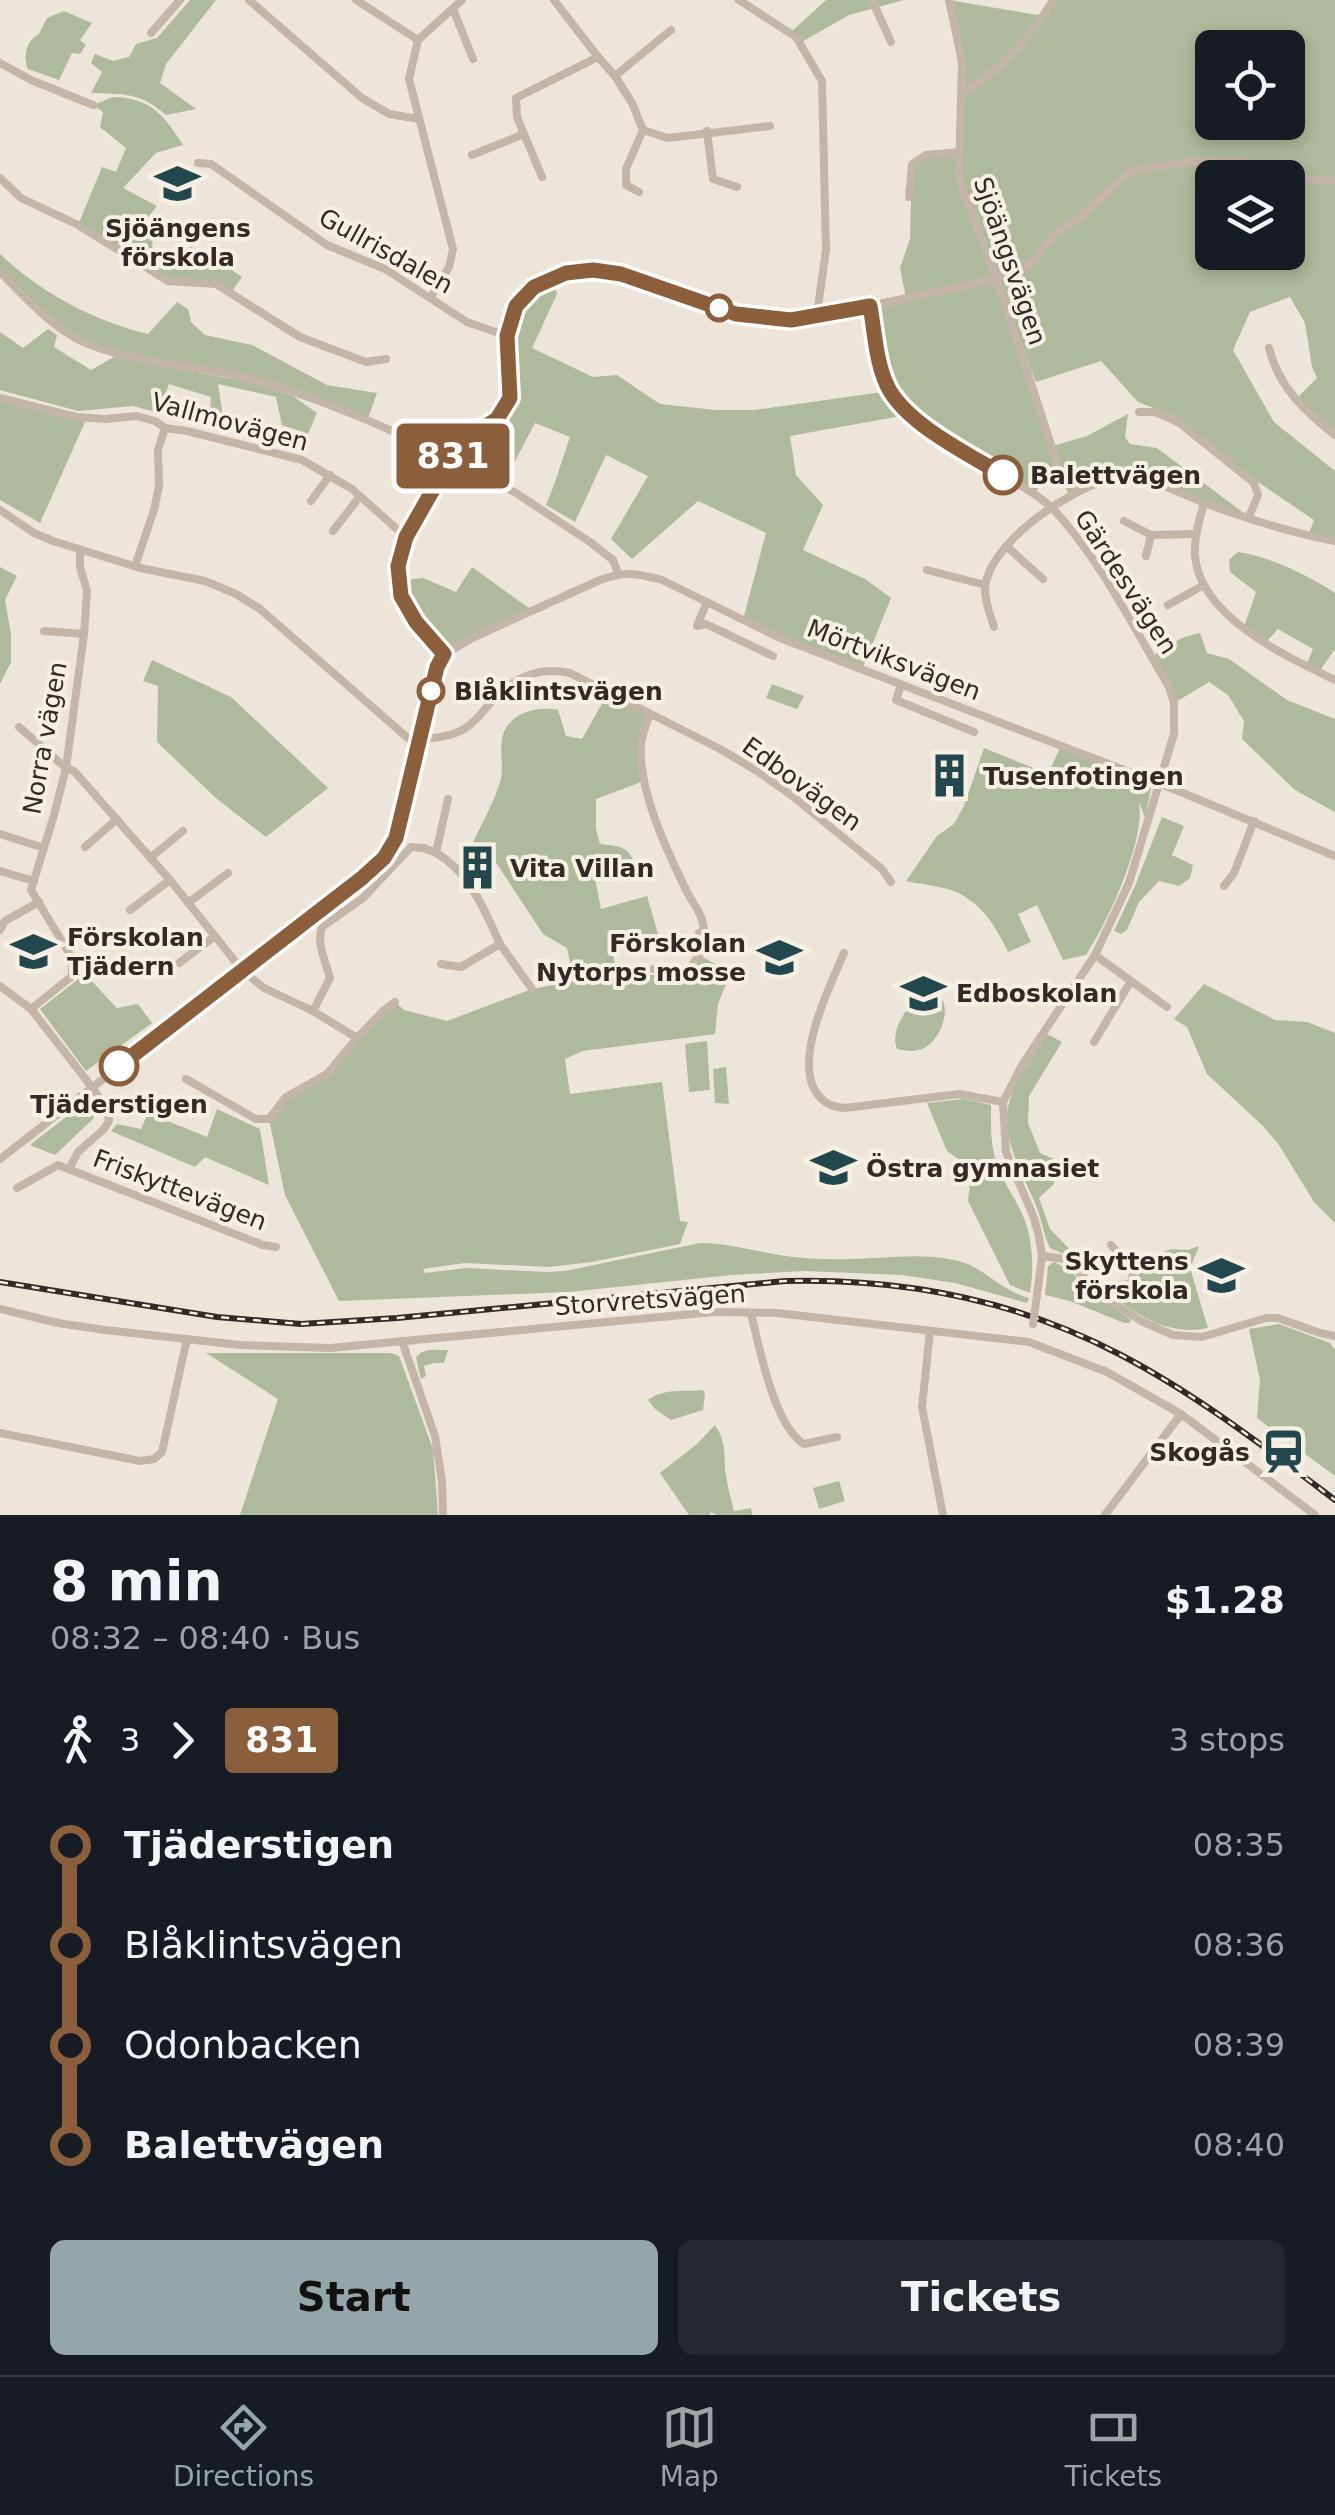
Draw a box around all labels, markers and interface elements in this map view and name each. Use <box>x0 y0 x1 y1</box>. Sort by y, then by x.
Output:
map controls <box>1195 30 1305 270</box>
button: locate <box>1195 30 1305 140</box>
school or university icon: Sjöängens förskola <box>154 160 202 208</box>
button: layers <box>1195 160 1305 270</box>
street label: Sjöängsvägen <box>968 173 1052 349</box>
street label: Gullrisdalen <box>314 202 458 300</box>
place label: Sjöängens förskola <box>105 214 251 272</box>
unlabelled marker <box>706 295 732 321</box>
street label: Vallmovägen <box>148 387 312 457</box>
line badge: 831 <box>396 424 510 488</box>
text: 831 <box>416 436 490 476</box>
marker: Balettvägen <box>984 456 1022 494</box>
place label: Balettvägen <box>1030 461 1201 490</box>
street label: Gärdesvägen <box>1069 504 1183 660</box>
street label: Mörtviksvägen <box>803 614 985 706</box>
street label: Norra vägen <box>17 659 73 817</box>
place label: Blåklintsvägen <box>454 677 663 706</box>
marker: Blåklintsvägen <box>418 678 444 704</box>
street label: Edbovägen <box>737 731 867 837</box>
building icon: Tusenfotingen <box>926 752 974 800</box>
place label: Tusenfotingen <box>983 762 1184 791</box>
building icon: Vita Villan <box>453 844 501 892</box>
place label: Vita Villan <box>510 854 654 883</box>
place label: Förskolan Tjädern <box>67 923 204 981</box>
school or university icon: Förskolan Tjädern <box>10 927 58 975</box>
place label: Förskolan Nytorps mosse <box>536 929 746 987</box>
school or university icon: Förskolan Nytorps mosse <box>755 933 803 981</box>
school or university icon: Edboskolan <box>899 969 947 1017</box>
place label: Edboskolan <box>956 979 1117 1008</box>
marker: Tjäderstigen <box>100 1047 138 1085</box>
place label: Tjäderstigen <box>30 1090 208 1119</box>
street label: Friskyttevägen <box>89 1144 271 1236</box>
school or university icon: Östra gymnasiet <box>809 1144 857 1192</box>
place label: Östra gymnasiet <box>866 1153 1099 1183</box>
place label: Skyttens förskola <box>1065 1247 1189 1305</box>
school or university icon: Skyttens förskola <box>1198 1251 1246 1299</box>
street label: Storvretsvägen <box>554 1279 746 1321</box>
station icon: Skogås <box>1259 1428 1307 1476</box>
place label: Skogås <box>1149 1438 1250 1467</box>
text: 8 min <box>50 1549 223 1613</box>
text: $1.28 <box>1165 1578 1285 1622</box>
text: 08:32 – 08:40 · Bus <box>50 1619 360 1657</box>
icon: walk <box>50 1713 105 1768</box>
icon: forward <box>155 1713 210 1768</box>
text: 831 <box>245 1720 318 1760</box>
text: 3 <box>120 1721 140 1759</box>
text: 3 stops <box>1169 1721 1285 1759</box>
text: Tjäderstigen <box>124 1823 394 1867</box>
text: 08:35 <box>1193 1826 1285 1864</box>
text: Blåklintsvägen <box>124 1923 403 1967</box>
text: 08:36 <box>1193 1926 1285 1964</box>
text: Odonbacken <box>124 2023 362 2067</box>
text: 08:39 <box>1193 2026 1285 2064</box>
text: Balettvägen <box>124 2123 384 2167</box>
text: 08:40 <box>1193 2126 1285 2164</box>
button: Start <box>50 2240 658 2355</box>
button: Tickets <box>678 2240 1285 2355</box>
tab: Directions <box>173 2400 314 2493</box>
tab: Map <box>660 2400 719 2493</box>
tab: Tickets <box>1065 2400 1162 2493</box>

